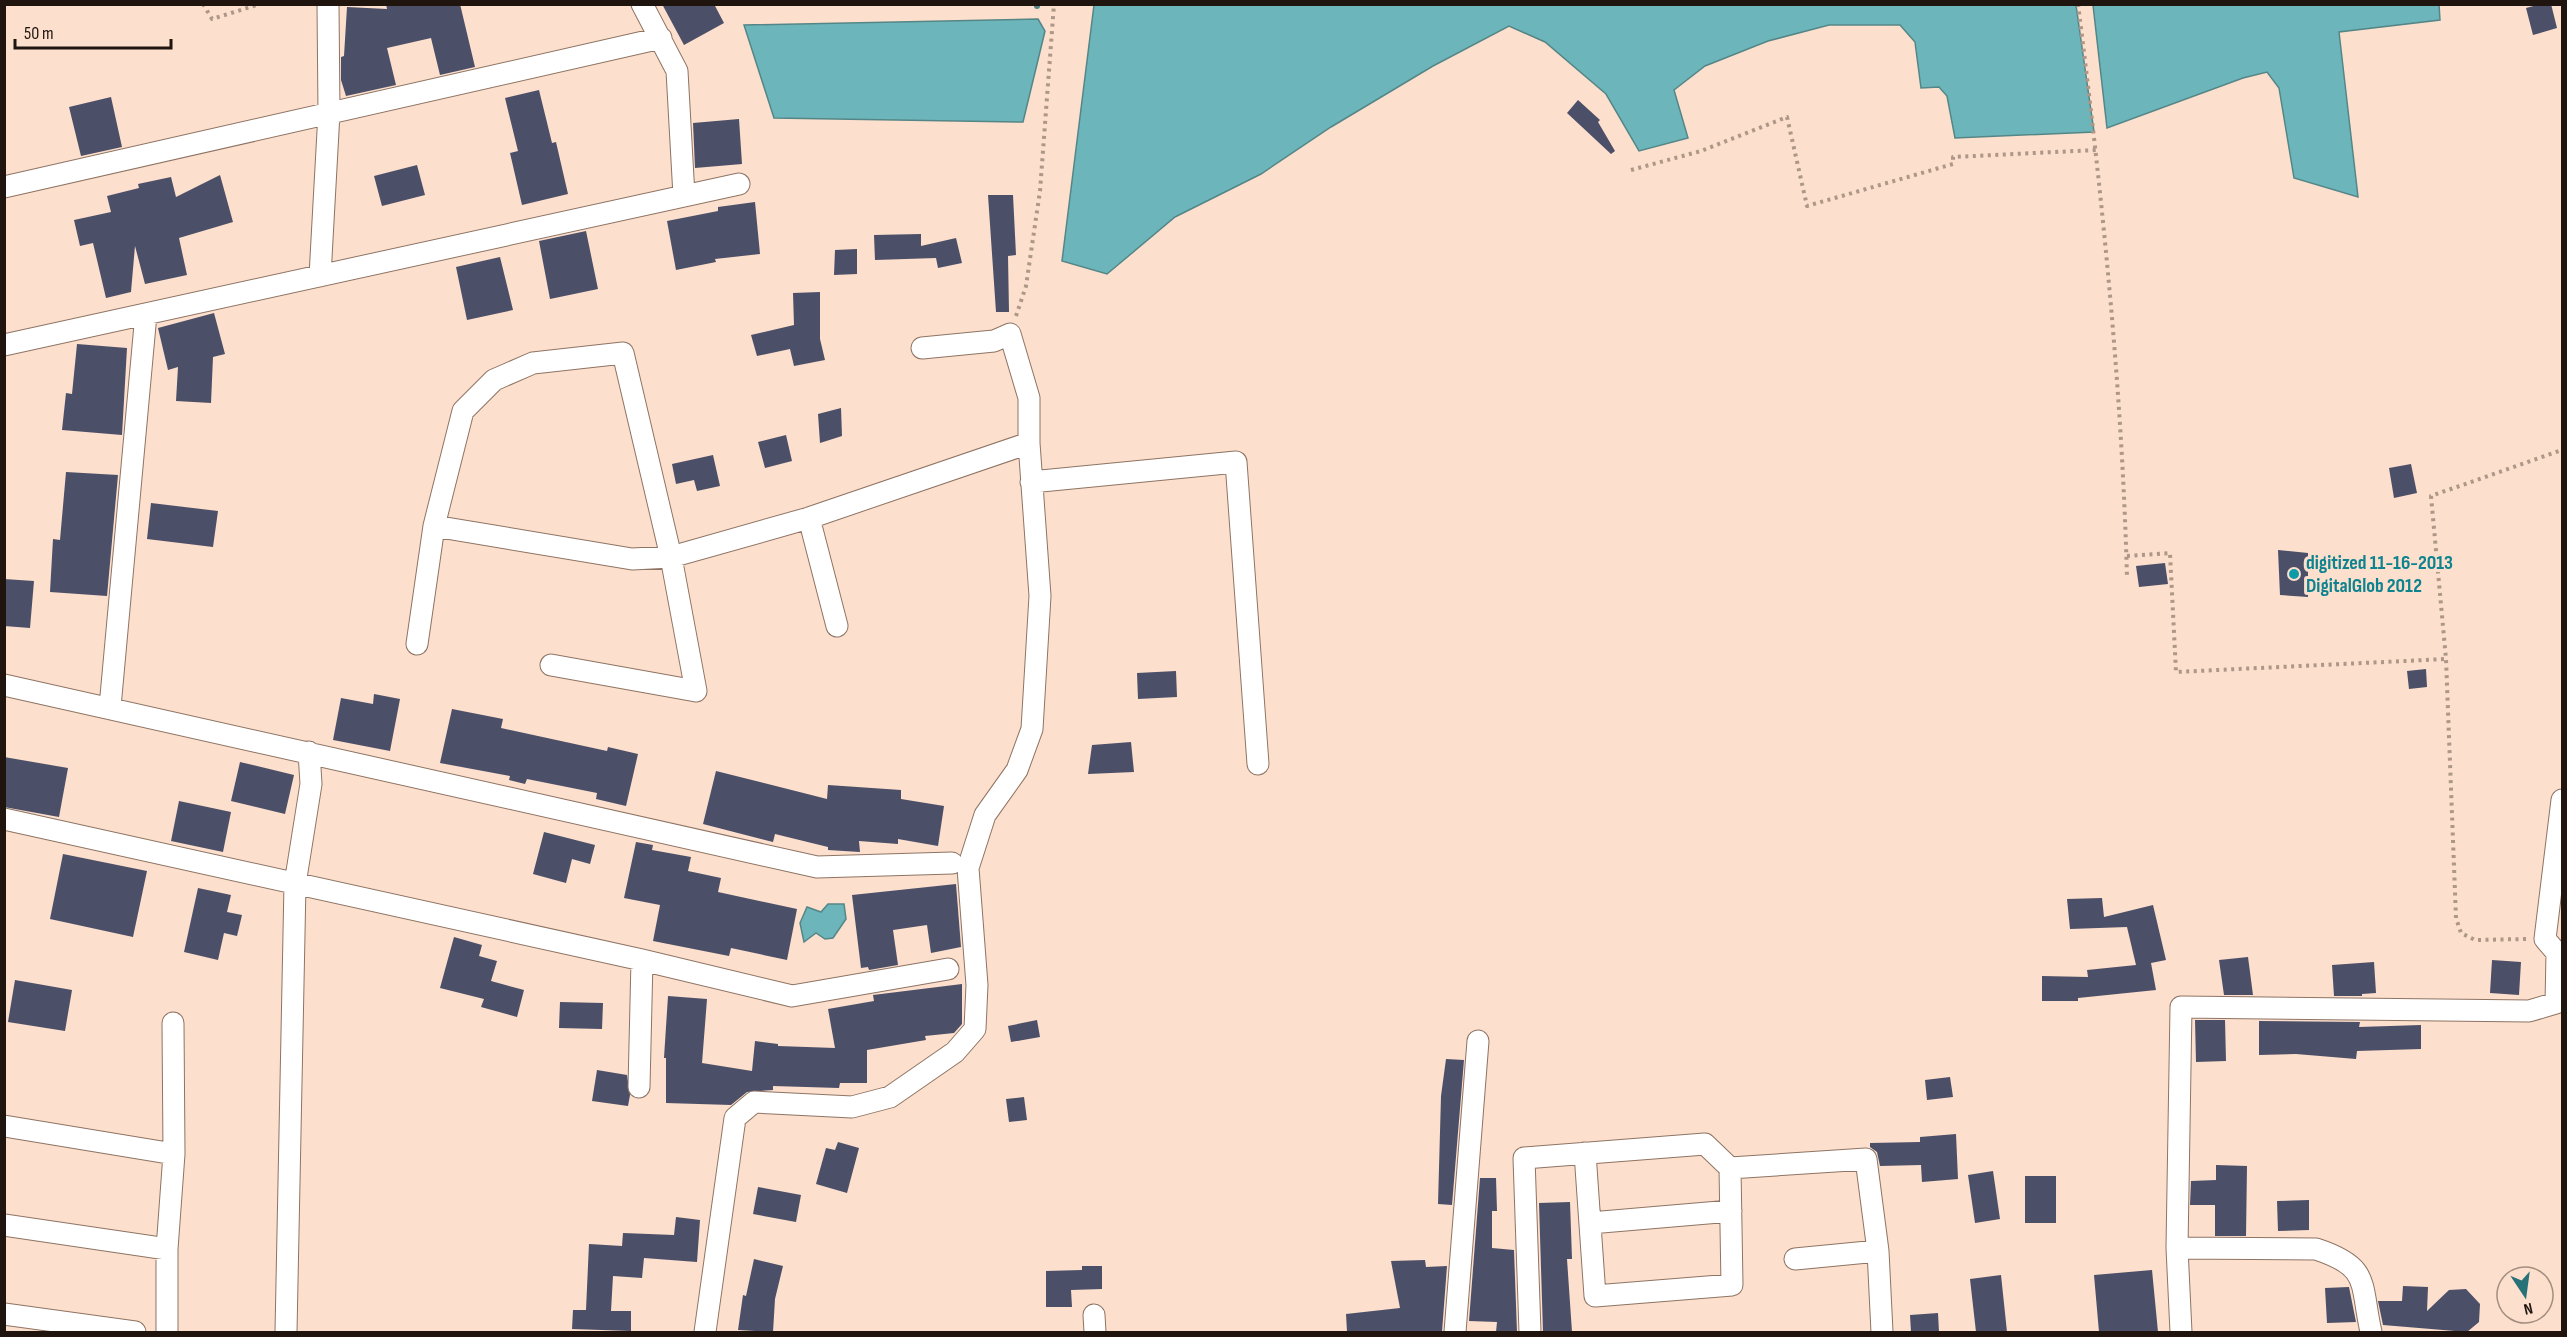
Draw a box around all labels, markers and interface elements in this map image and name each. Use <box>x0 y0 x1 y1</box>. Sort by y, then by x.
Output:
scale bar <box>15 12 171 50</box>
text: 50 m <box>24 23 54 44</box>
place label: digitized 11-16-2013 DigitalGlob 2012 <box>2306 551 2453 598</box>
marker: digitized 11-16-2013 DigitalGlob 2012 <box>2287 567 2301 581</box>
north arrow <box>2495 1265 2555 1325</box>
text: N <box>2522 1298 2534 1318</box>

